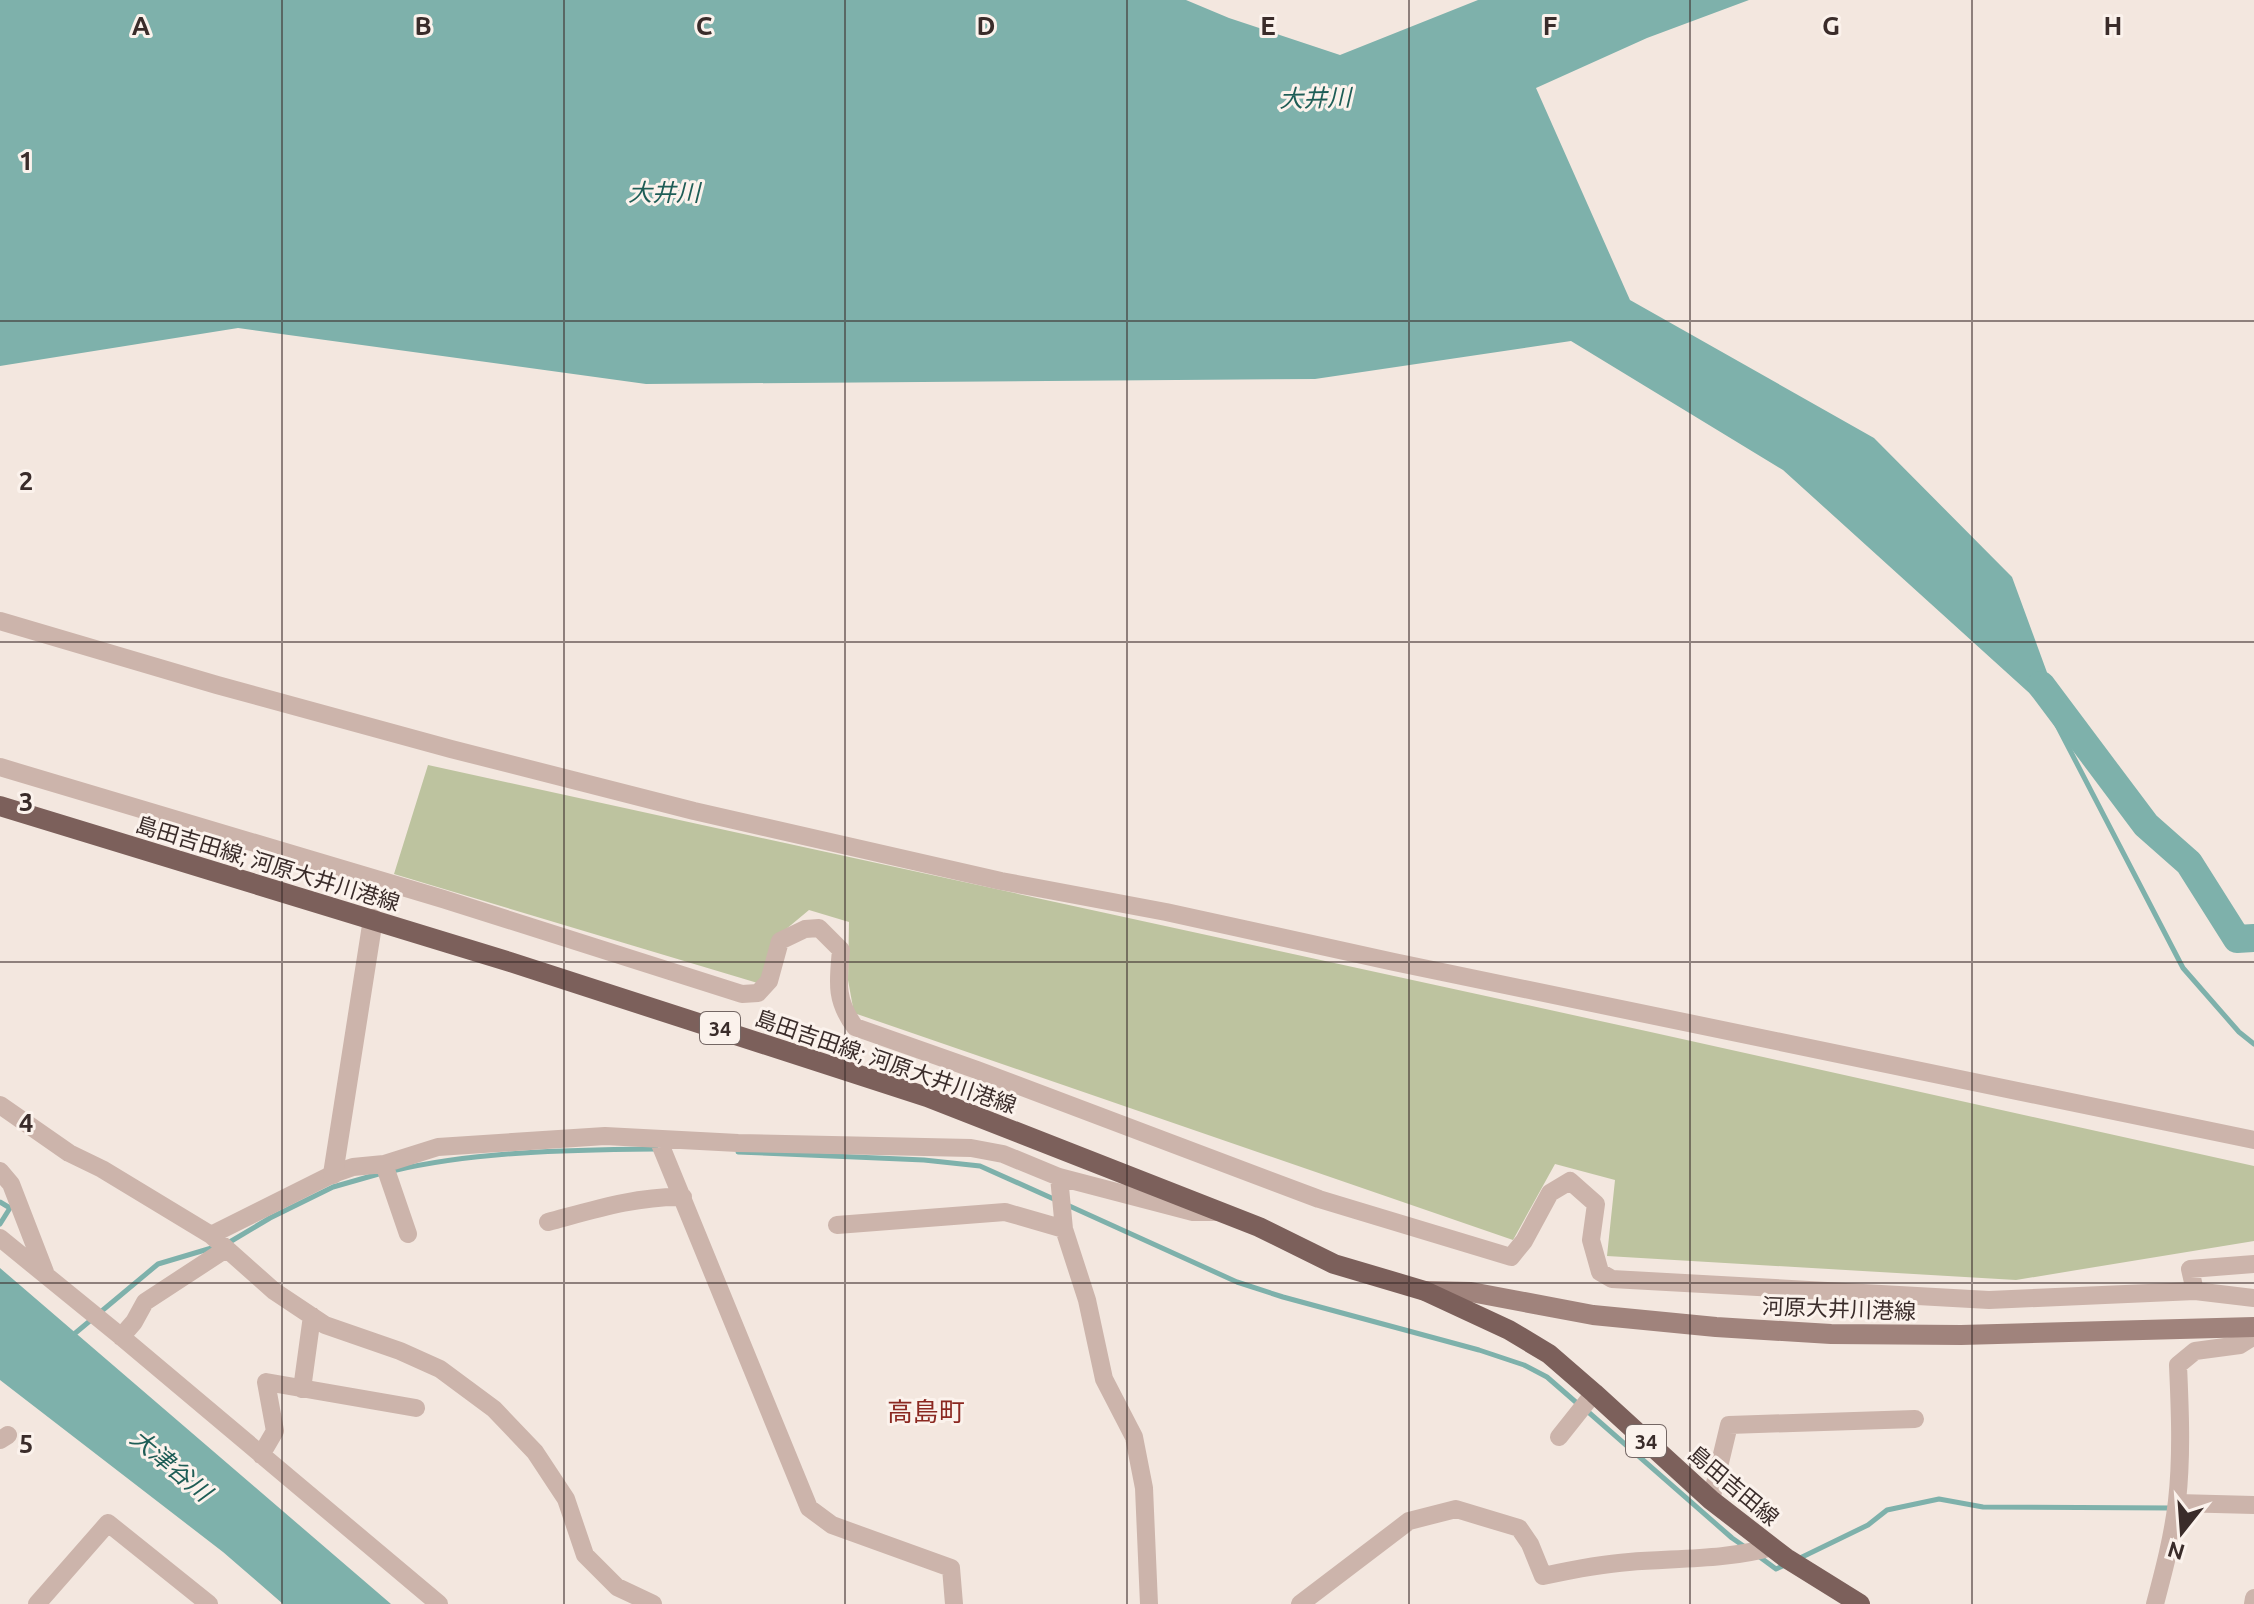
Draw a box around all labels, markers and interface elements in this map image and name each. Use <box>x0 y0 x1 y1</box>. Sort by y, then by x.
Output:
text: A <box>132 11 151 40</box>
text: B <box>414 11 432 40</box>
text: C <box>696 11 713 40</box>
text: D <box>977 11 995 40</box>
text: E <box>1260 11 1276 40</box>
text: F <box>1543 11 1557 40</box>
text: G <box>1822 11 1840 40</box>
text: H <box>2104 11 2122 40</box>
water label: 大井川 <box>1279 84 1354 112</box>
text: 1 <box>19 146 33 175</box>
water label: 大井川 <box>628 179 703 206</box>
text: 2 <box>19 466 33 495</box>
text: 3 <box>19 787 33 816</box>
street label: 島田吉田線; 河原大井川港線 <box>133 811 403 915</box>
street label: 島田吉田線; 河原大井川港線 <box>752 1005 1020 1117</box>
road number: 34 <box>700 1012 740 1044</box>
text: 4 <box>19 1108 33 1137</box>
street label: 河原大井川港線 <box>1762 1293 1916 1323</box>
district label: 高島町 <box>887 1397 965 1426</box>
water label: 大津谷川 <box>126 1424 219 1508</box>
road number: 34 <box>1626 1425 1666 1457</box>
text: 5 <box>19 1429 33 1458</box>
street label: 島田吉田線 <box>1684 1440 1784 1530</box>
north arrow <box>2142 1492 2222 1572</box>
text: N <box>2164 1537 2188 1566</box>

